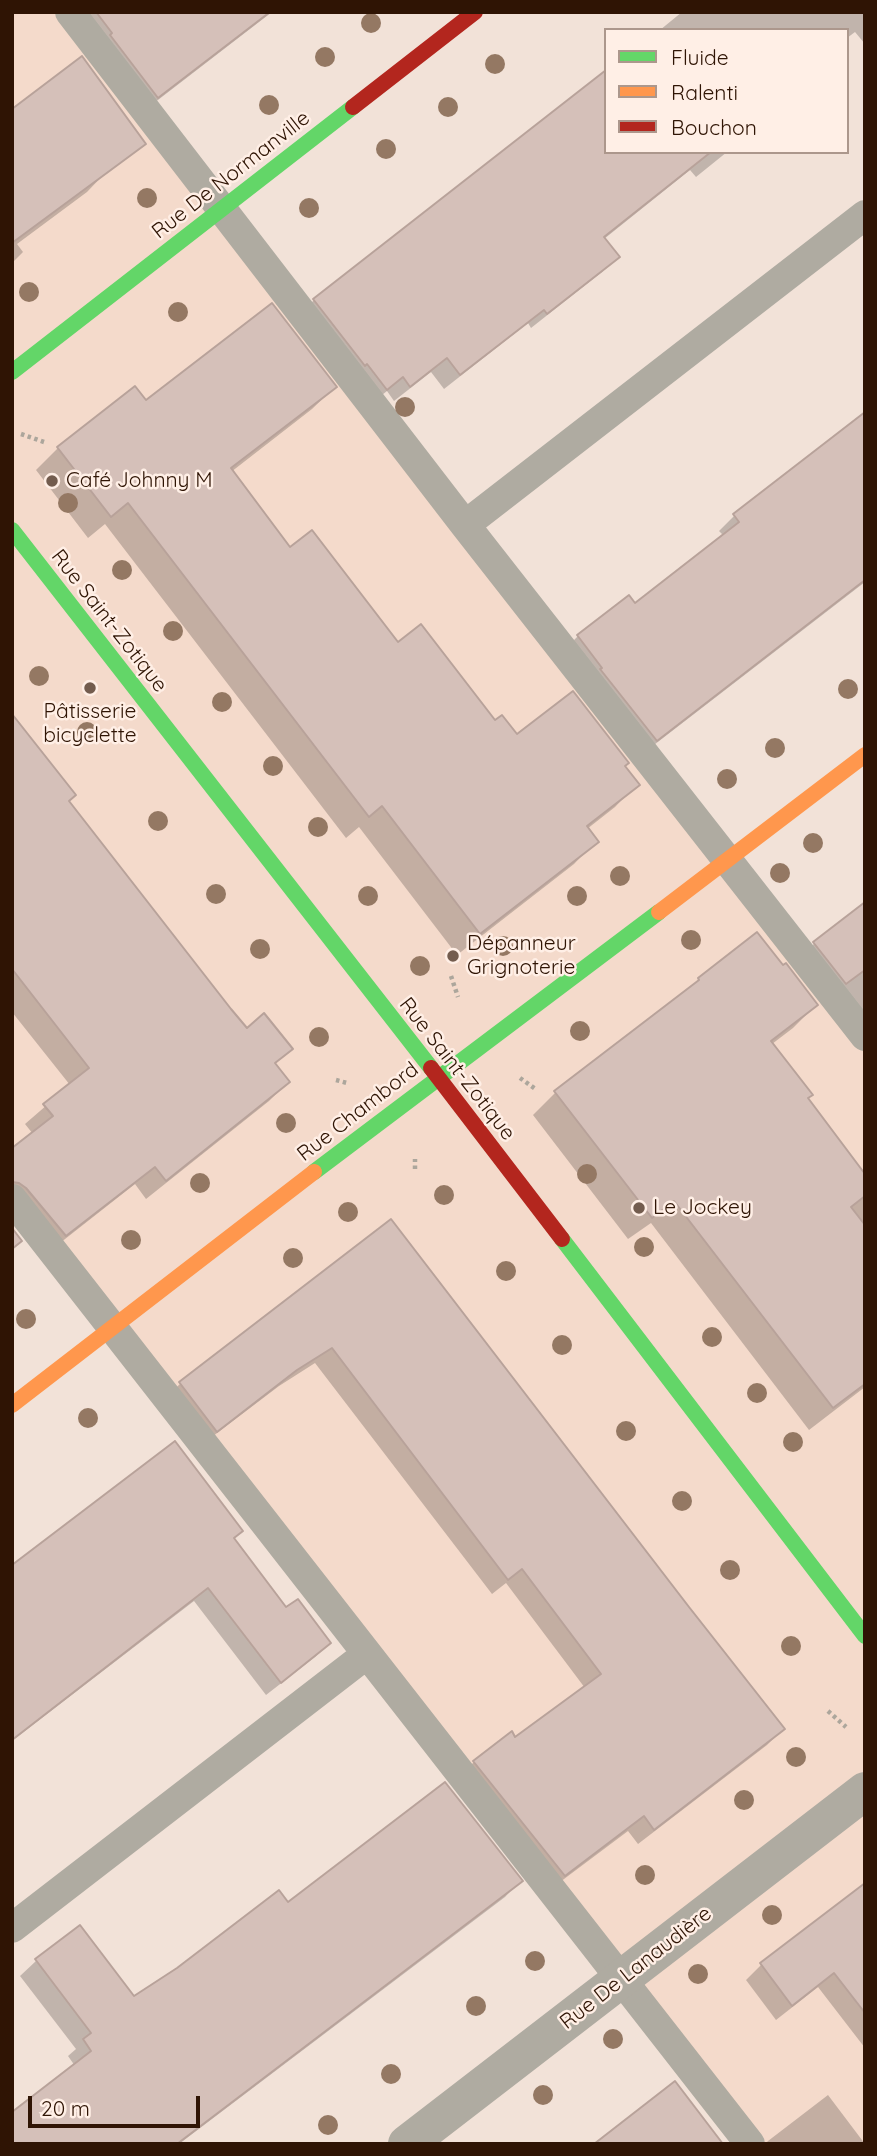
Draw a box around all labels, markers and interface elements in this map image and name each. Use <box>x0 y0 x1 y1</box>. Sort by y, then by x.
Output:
legend <box>604 28 849 154</box>
text: Fluide <box>671 44 729 70</box>
text: Ralenti <box>671 79 738 105</box>
street label: Rue De Normanville <box>147 106 315 244</box>
text: Bouchon <box>671 114 757 140</box>
place label: Café Johnny M <box>66 468 213 494</box>
marker: Café Johnny M <box>44 473 60 489</box>
street label: Rue Saint-Zotique <box>45 545 173 697</box>
marker: Pâtisserie bicyclette <box>82 680 98 696</box>
place label: Pâtisserie bicyclette <box>43 699 137 749</box>
place label: Dépanneur Grignoterie <box>467 931 576 981</box>
marker: Dépanneur Grignoterie <box>445 948 461 964</box>
street label: Rue Saint-Zotique <box>393 993 521 1145</box>
street label: Rue Chambord <box>292 1057 424 1167</box>
place label: Le Jockey <box>653 1195 752 1221</box>
marker: Le Jockey <box>631 1200 647 1216</box>
street label: Rue De Lanaudière <box>555 1901 717 2035</box>
scale bar <box>32 2082 203 2126</box>
text: 20 m <box>41 2095 90 2121</box>

